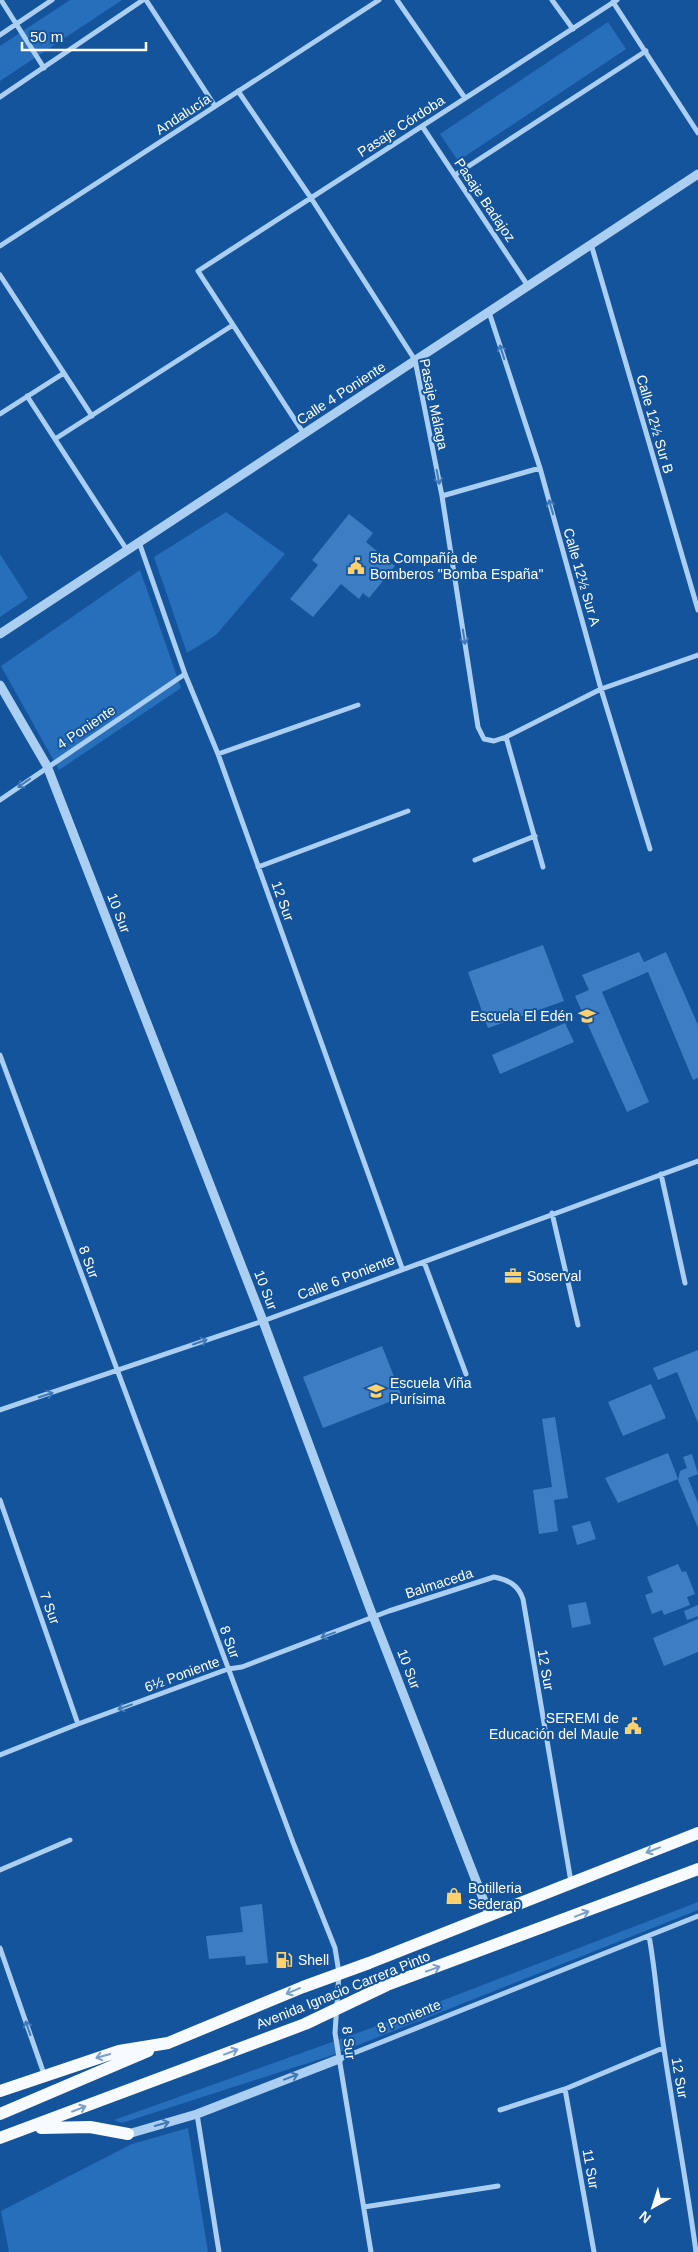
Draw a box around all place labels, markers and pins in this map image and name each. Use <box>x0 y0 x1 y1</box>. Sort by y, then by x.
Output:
place label: 5ta Compañía de Bomberos "Bomba España" <box>370 550 543 582</box>
public building icon: 5ta Compañía de Bomberos "Bomba España" <box>346 556 366 576</box>
school or university icon: Escuela El Edén <box>577 1006 597 1026</box>
place label: Escuela El Edén <box>470 1008 573 1024</box>
office icon: Soserval <box>503 1266 523 1286</box>
place label: Soserval <box>527 1268 581 1284</box>
place label: Escuela Viña Purísima <box>390 1375 472 1407</box>
school or university icon: Escuela Viña Purísima <box>366 1381 386 1401</box>
place label: SEREMI de Educación del Maule <box>489 1710 619 1742</box>
public building icon: SEREMI de Educación del Maule <box>623 1716 643 1736</box>
place label: Botilleria Sederap <box>468 1880 522 1912</box>
shop icon: Botilleria Sederap <box>444 1886 464 1906</box>
fuel station icon: Shell <box>274 1950 294 1970</box>
place label: Shell <box>298 1952 329 1968</box>

